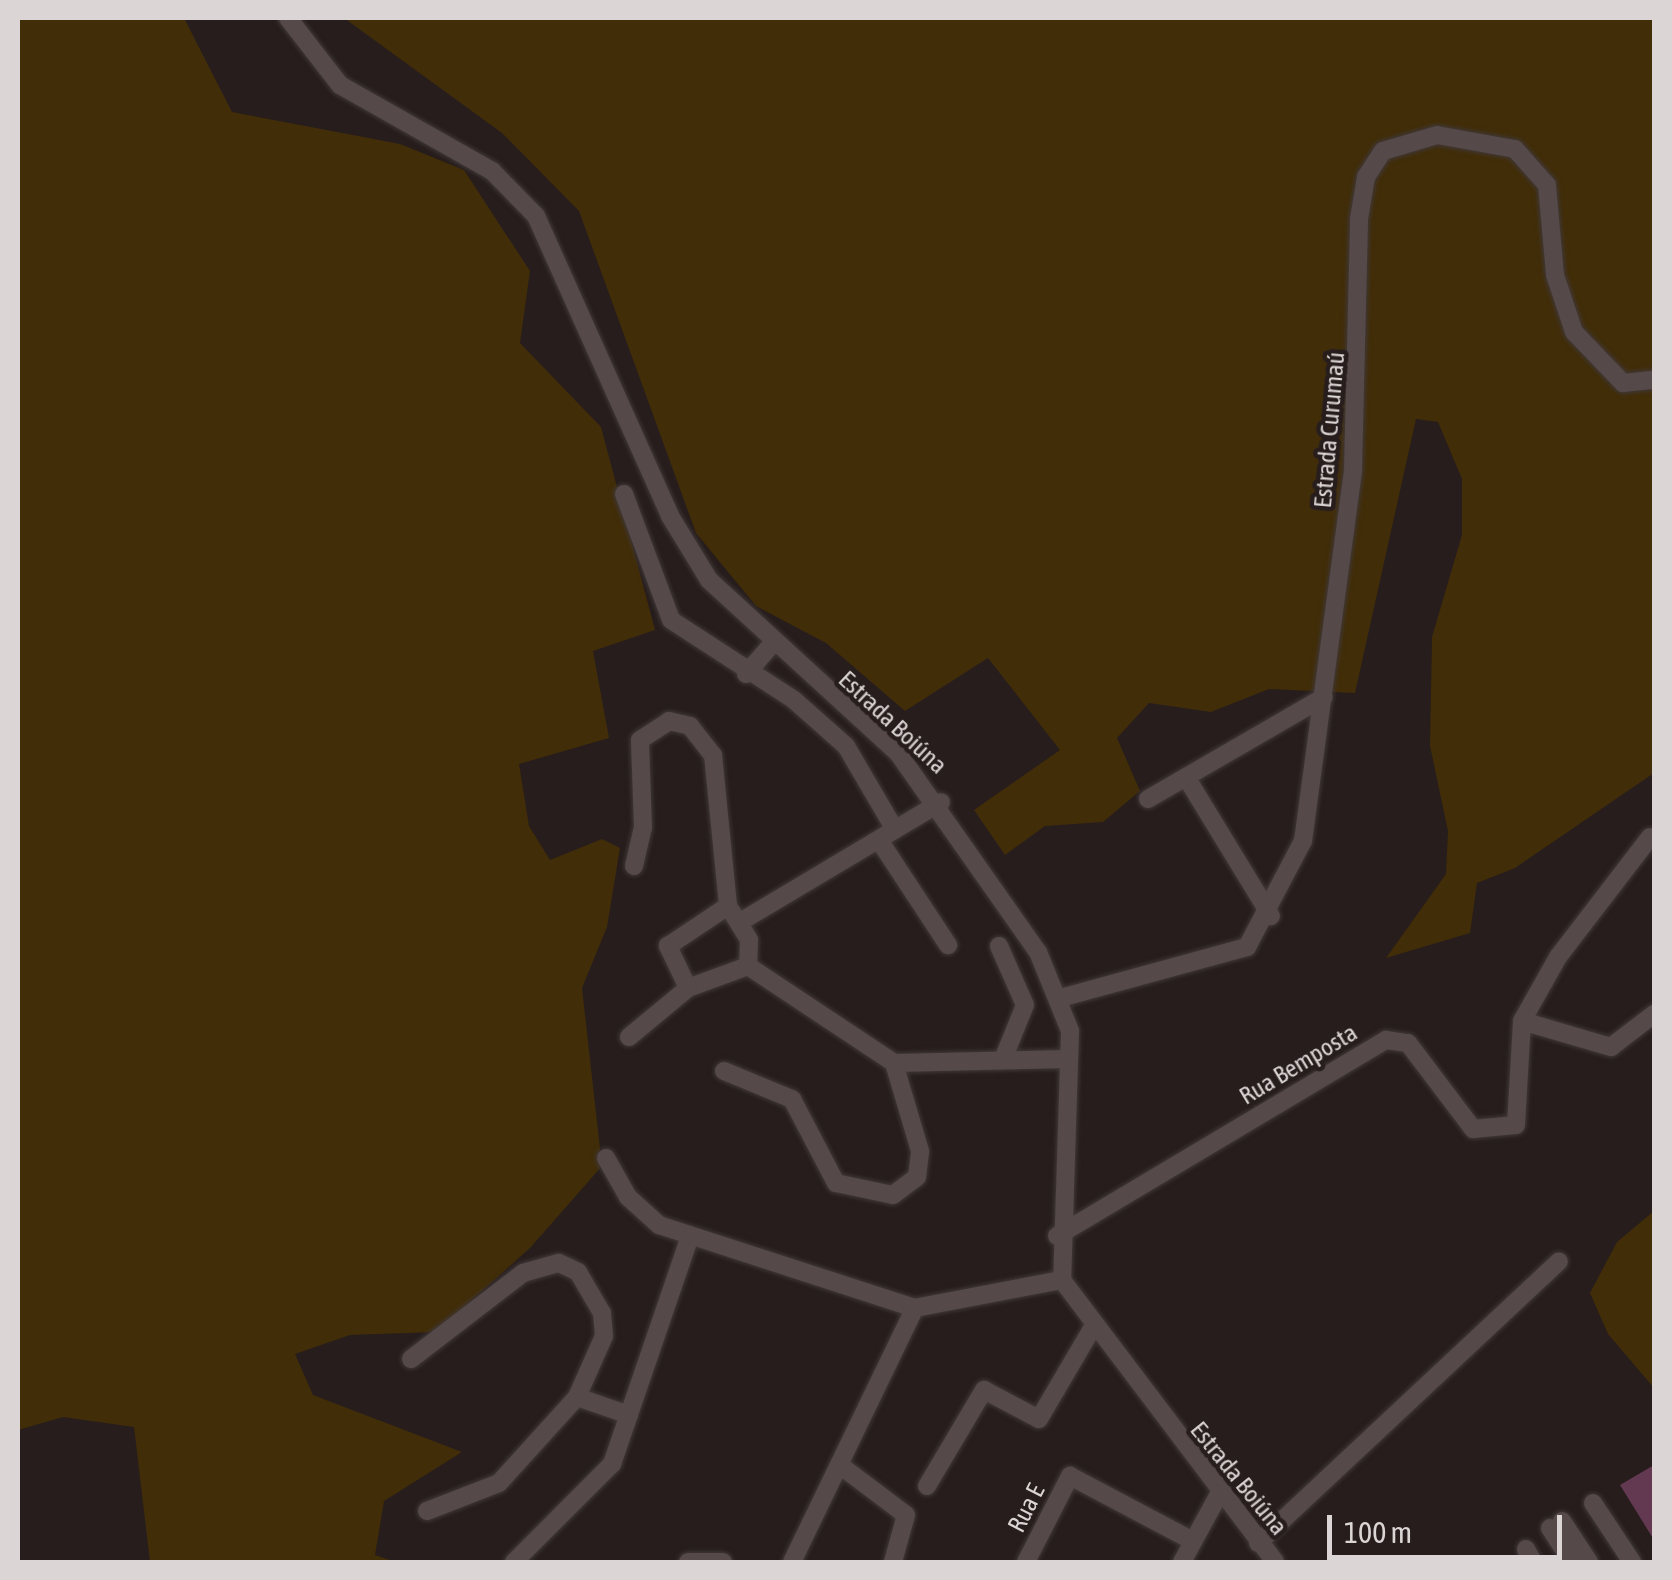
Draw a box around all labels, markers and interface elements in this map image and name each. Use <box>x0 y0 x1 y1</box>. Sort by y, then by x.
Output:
street label: Estrada Curumaú <box>1307 351 1351 509</box>
street label: Estrada Boiúna <box>833 664 953 780</box>
street label: Rua Bemposta <box>1234 1017 1362 1111</box>
street label: Estrada Boiúna <box>1184 1415 1294 1541</box>
street label: Rua E <box>1001 1479 1051 1537</box>
scale bar <box>1332 1495 1567 1557</box>
text: 100 m <box>1344 1515 1412 1549</box>

